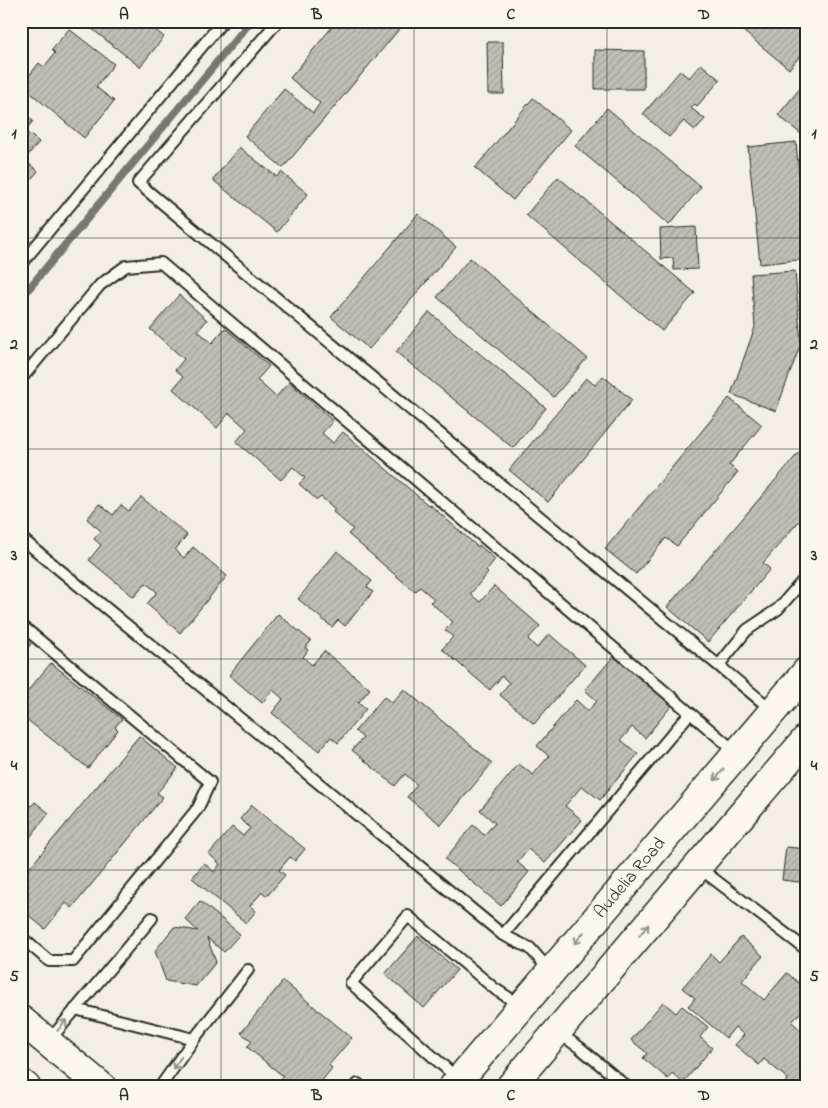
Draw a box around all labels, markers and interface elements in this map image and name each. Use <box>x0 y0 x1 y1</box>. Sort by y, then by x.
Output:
text: A <box>119 3 129 27</box>
text: B <box>311 3 323 27</box>
text: C <box>507 3 516 27</box>
text: D <box>697 3 710 27</box>
text: 1 <box>11 122 17 146</box>
text: 1 <box>811 122 817 146</box>
text: 2 <box>9 333 18 357</box>
text: 2 <box>809 333 818 357</box>
text: 3 <box>10 544 18 568</box>
text: 3 <box>810 544 818 568</box>
text: 4 <box>10 754 18 778</box>
text: 4 <box>810 754 818 778</box>
one-way arrow <box>713 768 724 781</box>
street label: Audelia Road <box>589 832 673 925</box>
one-way arrow <box>638 924 649 937</box>
one-way arrow <box>573 932 585 945</box>
text: 5 <box>9 965 19 989</box>
text: 5 <box>809 965 819 989</box>
one-way arrow <box>56 1019 67 1032</box>
one-way arrow <box>172 1056 182 1070</box>
text: A <box>119 1084 129 1108</box>
text: B <box>311 1084 323 1108</box>
text: C <box>507 1084 516 1108</box>
text: D <box>697 1084 710 1108</box>

